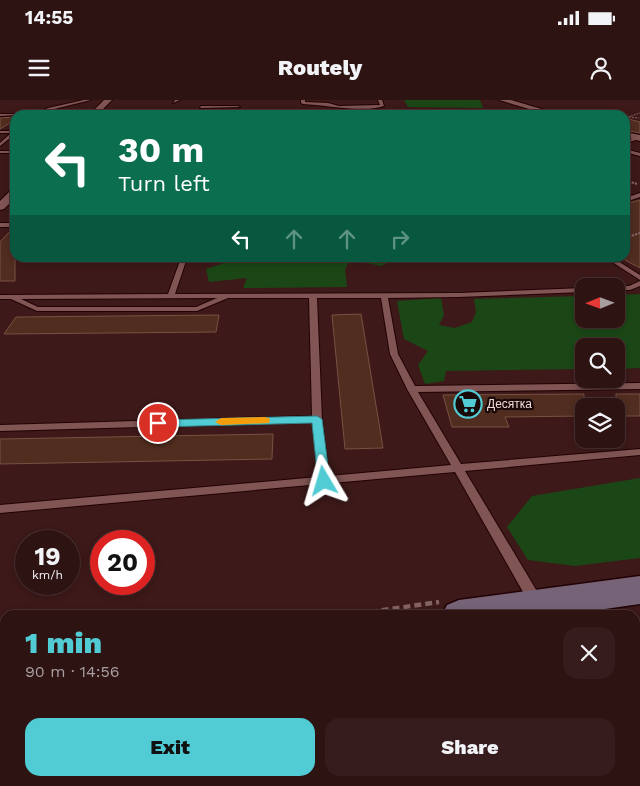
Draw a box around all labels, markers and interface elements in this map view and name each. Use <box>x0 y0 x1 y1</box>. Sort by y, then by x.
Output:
text: 14:55 <box>25 6 73 29</box>
icon: menu <box>25 54 53 82</box>
icon: person <box>587 54 615 82</box>
text: Routely <box>278 55 362 80</box>
text: 30 m <box>118 129 204 171</box>
icon: left <box>35 130 100 195</box>
text: Turn left <box>118 171 210 196</box>
icon: left <box>227 225 255 253</box>
icon: ahead <box>280 225 308 253</box>
icon: ahead <box>333 225 361 253</box>
icon: right <box>386 225 414 253</box>
north arrow <box>575 278 625 328</box>
map controls <box>575 278 625 448</box>
button: search <box>575 338 625 388</box>
supermarket icon: Десятка <box>453 389 483 419</box>
place label: Десятка <box>487 397 532 411</box>
button: layers <box>575 398 625 448</box>
pin <box>137 402 179 444</box>
icon: arrive <box>144 409 172 437</box>
position arrow <box>297 454 349 506</box>
speed limit sign: 20 <box>90 530 155 595</box>
text: 19 <box>34 542 61 571</box>
text: km/h <box>32 568 63 582</box>
text: 1 min <box>25 625 102 660</box>
button: close <box>563 627 615 679</box>
text: 90 m · 14:56 <box>25 662 120 681</box>
button: Exit <box>25 718 315 776</box>
button: Share <box>325 718 615 776</box>

